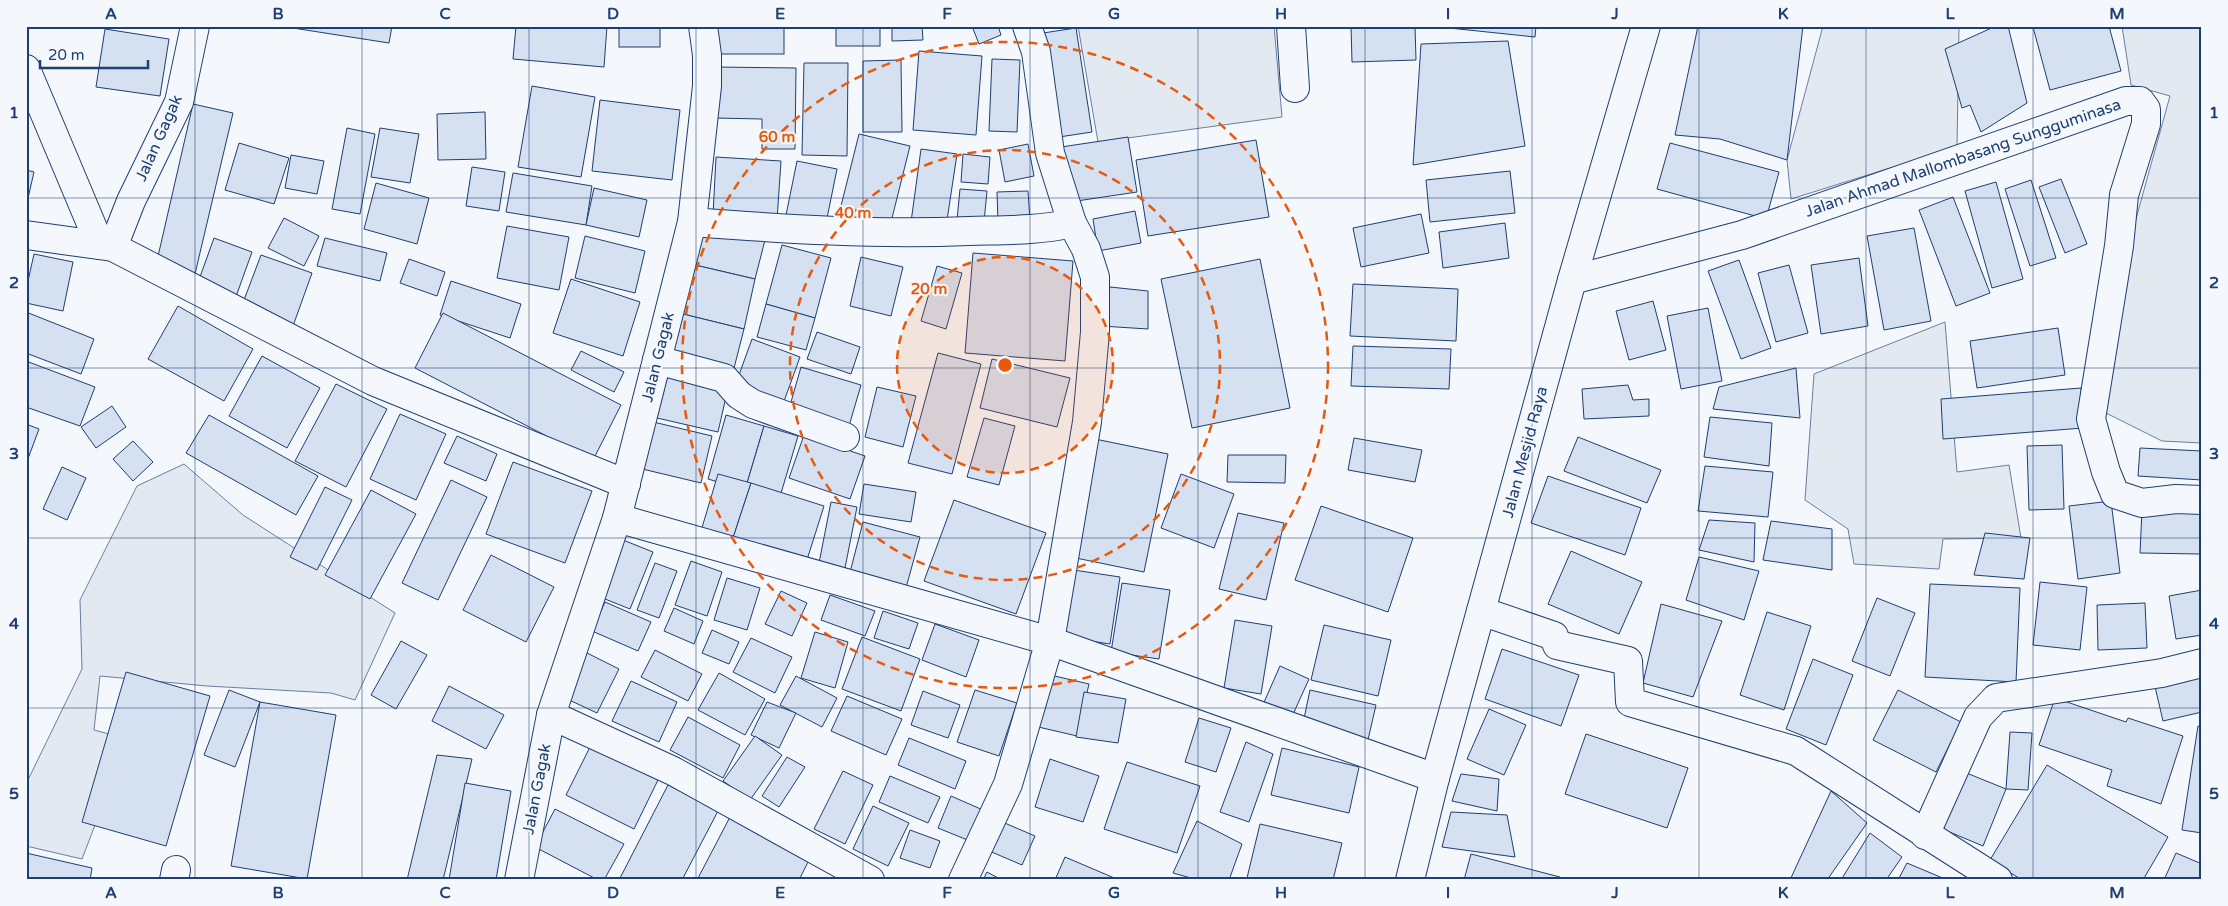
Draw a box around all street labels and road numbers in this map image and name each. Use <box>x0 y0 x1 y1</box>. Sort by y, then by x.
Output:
street label: Jalan Gagak <box>131 92 187 184</box>
street label: Jalan Ahmad Mallombasang Sungguminasa <box>1802 94 2124 222</box>
street label: Jalan Gagak <box>637 310 679 404</box>
street label: Jalan Mesjid Raya <box>1498 384 1552 520</box>
street label: Jalan Gagak <box>518 742 556 836</box>

